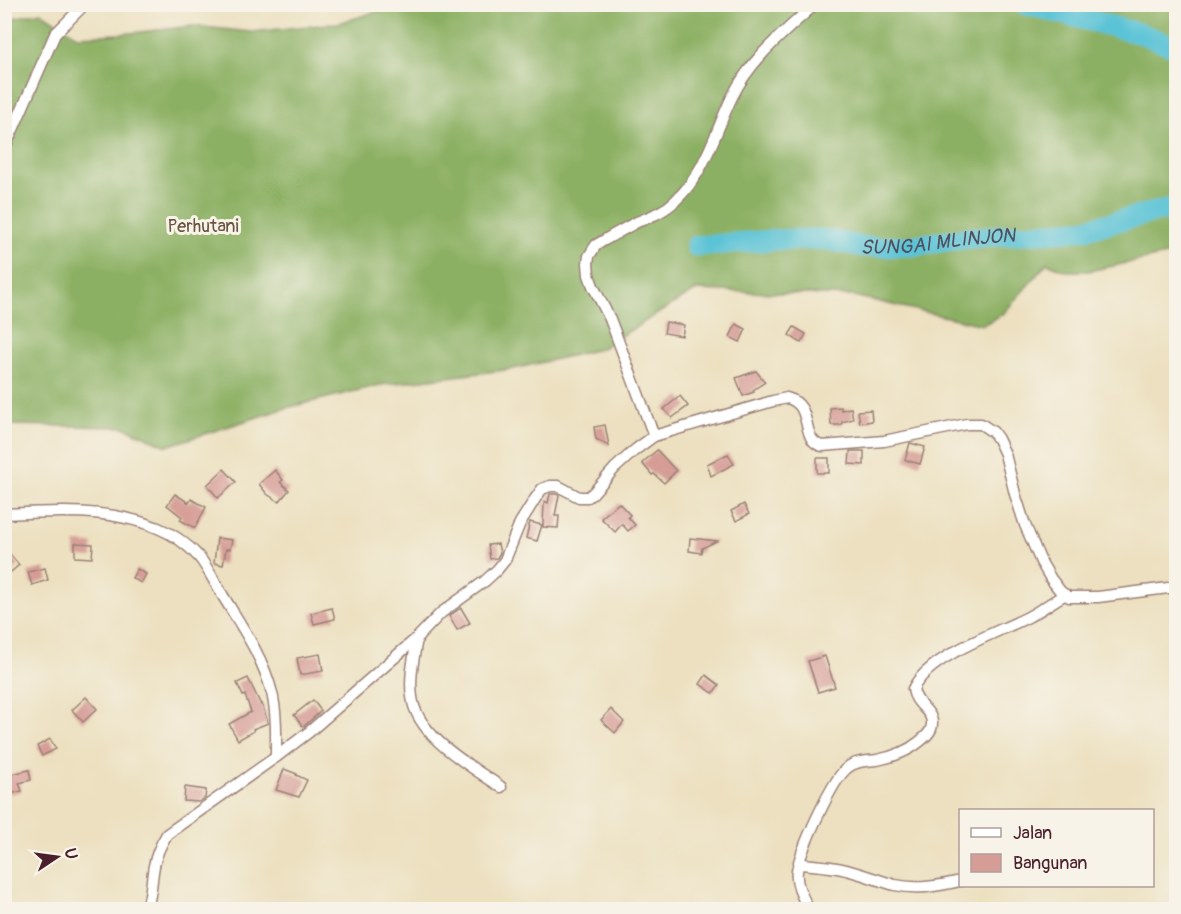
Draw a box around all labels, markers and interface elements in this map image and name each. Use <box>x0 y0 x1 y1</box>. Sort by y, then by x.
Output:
park label: Perhutani <box>167 215 239 238</box>
water label: SUNGAI MLINJON <box>860 222 1017 260</box>
legend <box>959 809 1154 887</box>
text: Jalan <box>1013 822 1052 845</box>
north arrow <box>27 827 87 887</box>
text: U <box>60 846 82 862</box>
text: Bangunan <box>1013 852 1088 875</box>

